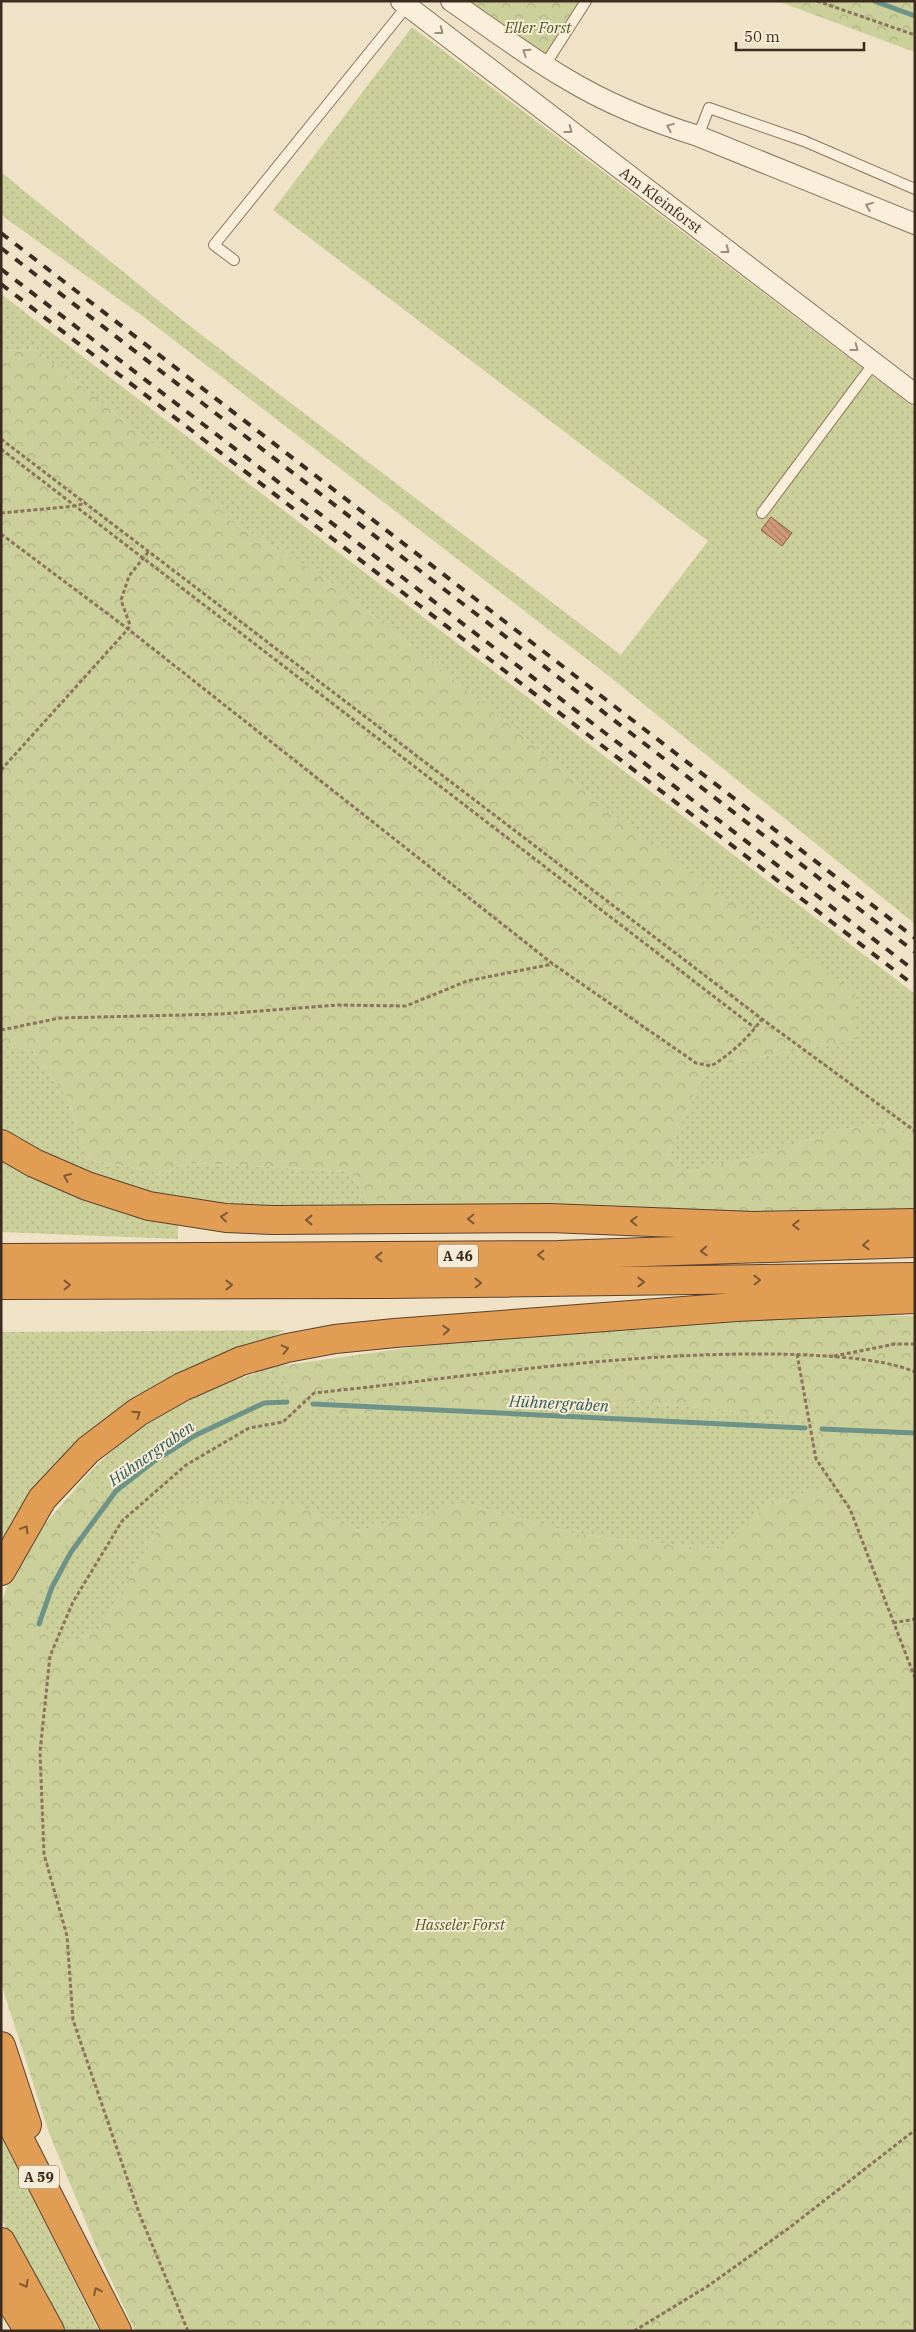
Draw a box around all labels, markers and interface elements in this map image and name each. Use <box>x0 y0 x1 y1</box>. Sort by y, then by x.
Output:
park label: Eller Forst <box>504 18 572 37</box>
scale bar <box>736 20 864 52</box>
one-way arrow <box>434 25 444 34</box>
text: 50 m <box>744 27 780 46</box>
one-way arrow <box>522 49 532 58</box>
one-way arrow <box>666 122 675 133</box>
one-way arrow <box>563 124 572 132</box>
street label: Am Kleinforst <box>616 163 706 237</box>
one-way arrow <box>866 202 874 212</box>
one-way arrow <box>720 244 729 252</box>
one-way arrow <box>849 343 858 351</box>
one-way arrow <box>63 1173 72 1184</box>
one-way arrow <box>220 1212 228 1223</box>
one-way arrow <box>467 1214 474 1224</box>
one-way arrow <box>304 1215 312 1225</box>
one-way arrow <box>629 1215 637 1226</box>
one-way arrow <box>792 1220 800 1230</box>
one-way arrow <box>862 1240 870 1250</box>
road number: A 46 <box>438 1244 478 1268</box>
one-way arrow <box>699 1245 707 1256</box>
one-way arrow <box>537 1250 544 1260</box>
one-way arrow <box>374 1252 382 1262</box>
one-way arrow <box>754 1275 761 1285</box>
one-way arrow <box>637 1277 645 1287</box>
one-way arrow <box>474 1278 482 1288</box>
one-way arrow <box>63 1280 71 1290</box>
one-way arrow <box>226 1280 233 1290</box>
one-way arrow <box>442 1325 450 1336</box>
one-way arrow <box>280 1344 289 1354</box>
water label: Hühnergraben <box>508 1390 609 1416</box>
one-way arrow <box>132 1410 141 1420</box>
water label: Hühnergraben <box>104 1416 198 1490</box>
one-way arrow <box>18 1525 28 1534</box>
park label: Hasseler Forst <box>414 1915 506 1934</box>
road number: A 59 <box>19 2166 59 2188</box>
one-way arrow <box>18 2279 28 2288</box>
one-way arrow <box>93 2287 103 2296</box>

